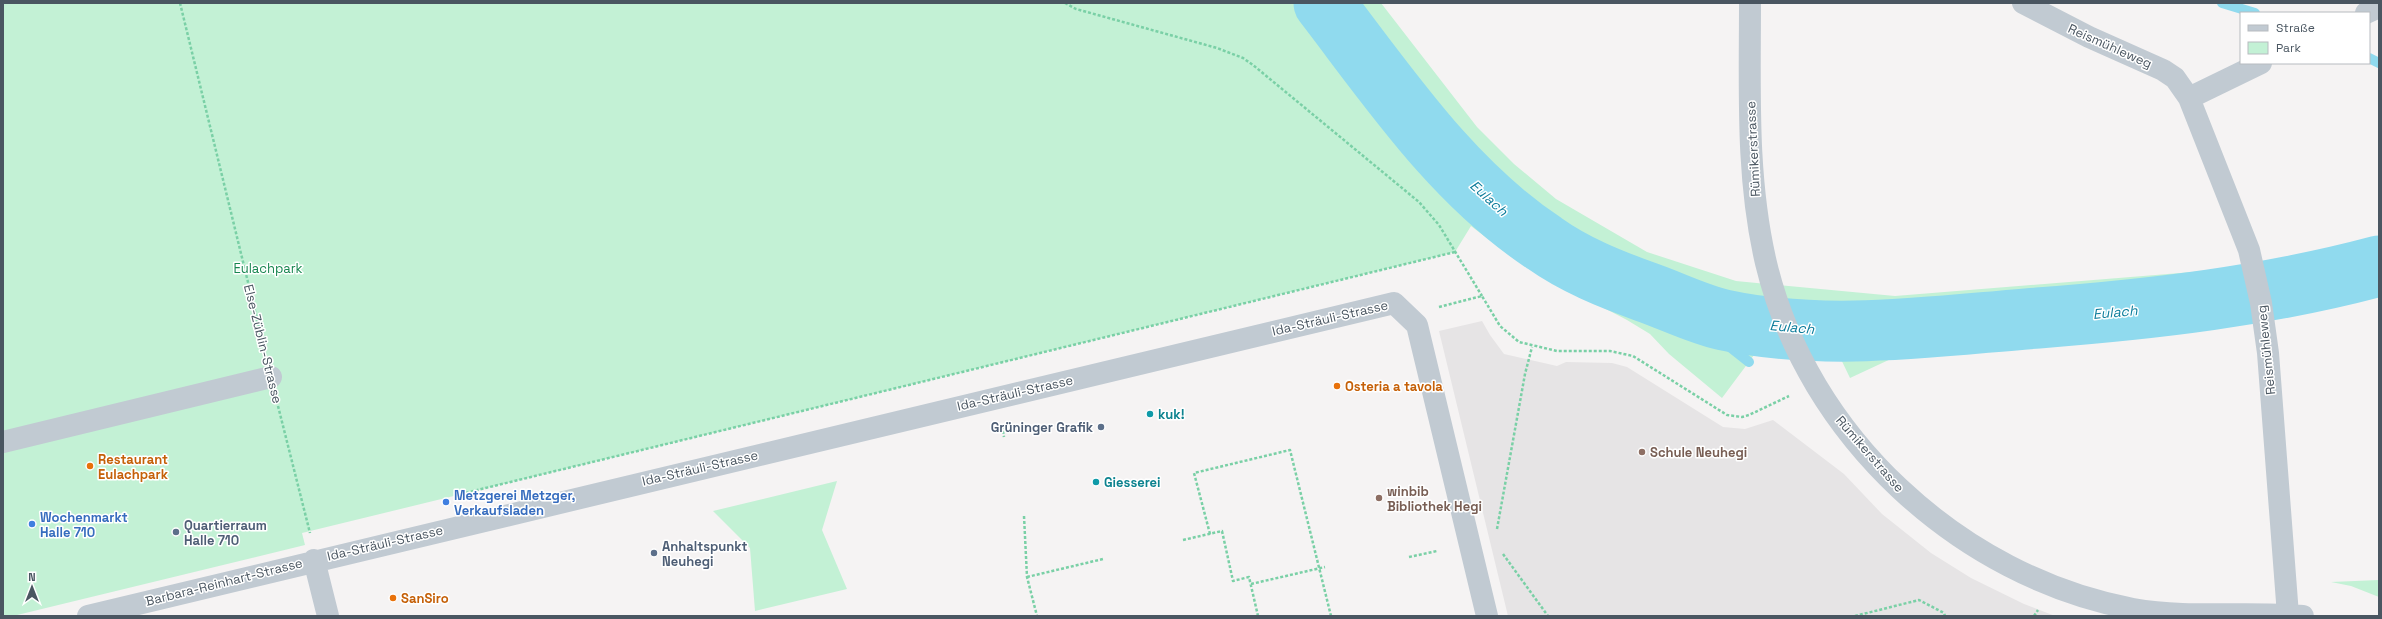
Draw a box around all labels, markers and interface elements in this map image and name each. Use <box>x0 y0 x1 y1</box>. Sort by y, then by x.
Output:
legend <box>2240 12 2370 64</box>
street label: Reismühleweg <box>2065 20 2155 72</box>
text: Straße <box>2276 20 2315 36</box>
text: Park <box>2276 40 2301 56</box>
street label: Rümikerstrasse <box>1742 101 1764 197</box>
water label: Eulach <box>1466 176 1512 220</box>
park label: Eulachpark <box>233 260 303 277</box>
street label: Else-Züblin-Strasse <box>240 283 286 405</box>
street label: Ida-Sträuli-Strasse <box>1270 296 1390 340</box>
water label: Eulach <box>2092 301 2138 323</box>
street label: Reismühleweg <box>2253 304 2279 396</box>
water label: Eulach <box>1769 316 1815 338</box>
street label: Ida-Sträuli-Strasse <box>955 371 1075 415</box>
place label: Osteria a tavola <box>1345 378 1443 395</box>
marker: Osteria a tavola <box>1332 381 1342 391</box>
place label: kuk! <box>1158 406 1185 423</box>
marker: kuk! <box>1145 409 1155 419</box>
street label: Rümikerstrasse <box>1832 412 1908 496</box>
place label: Grüninger Grafik <box>991 419 1094 436</box>
marker: Grüninger Grafik <box>1096 422 1106 432</box>
place label: Schule Neuhegi <box>1650 444 1747 461</box>
street label: Ida-Sträuli-Strasse <box>640 446 760 490</box>
marker: Schule Neuhegi <box>1637 447 1647 457</box>
place label: Restaurant Eulachpark <box>98 451 169 483</box>
marker: Restaurant Eulachpark <box>85 461 95 471</box>
place label: Giesserei <box>1104 474 1161 491</box>
marker: Giesserei <box>1091 477 1101 487</box>
place label: winbib Bibliothek Hegi <box>1387 483 1482 515</box>
place label: Metzgerei Metzger, Verkaufsladen <box>454 487 576 519</box>
marker: winbib Bibliothek Hegi <box>1374 493 1384 503</box>
marker: Metzgerei Metzger, Verkaufsladen <box>441 497 451 507</box>
place label: Wochenmarkt Halle 710 <box>40 509 128 541</box>
place label: Quartierraum Halle 710 <box>184 517 267 549</box>
marker: Wochenmarkt Halle 710 <box>27 519 37 529</box>
street label: Ida-Sträuli-Strasse <box>325 521 445 565</box>
marker: Quartierraum Halle 710 <box>171 527 181 537</box>
place label: Anhaltspunkt Neuhegi <box>662 538 748 570</box>
marker: Anhaltspunkt Neuhegi <box>649 548 659 558</box>
street label: Barbara-Reinhart-Strasse <box>144 554 304 610</box>
north arrow <box>12 567 52 607</box>
text: N <box>28 570 36 584</box>
place label: SanSiro <box>401 590 449 607</box>
marker: SanSiro <box>388 593 398 603</box>

